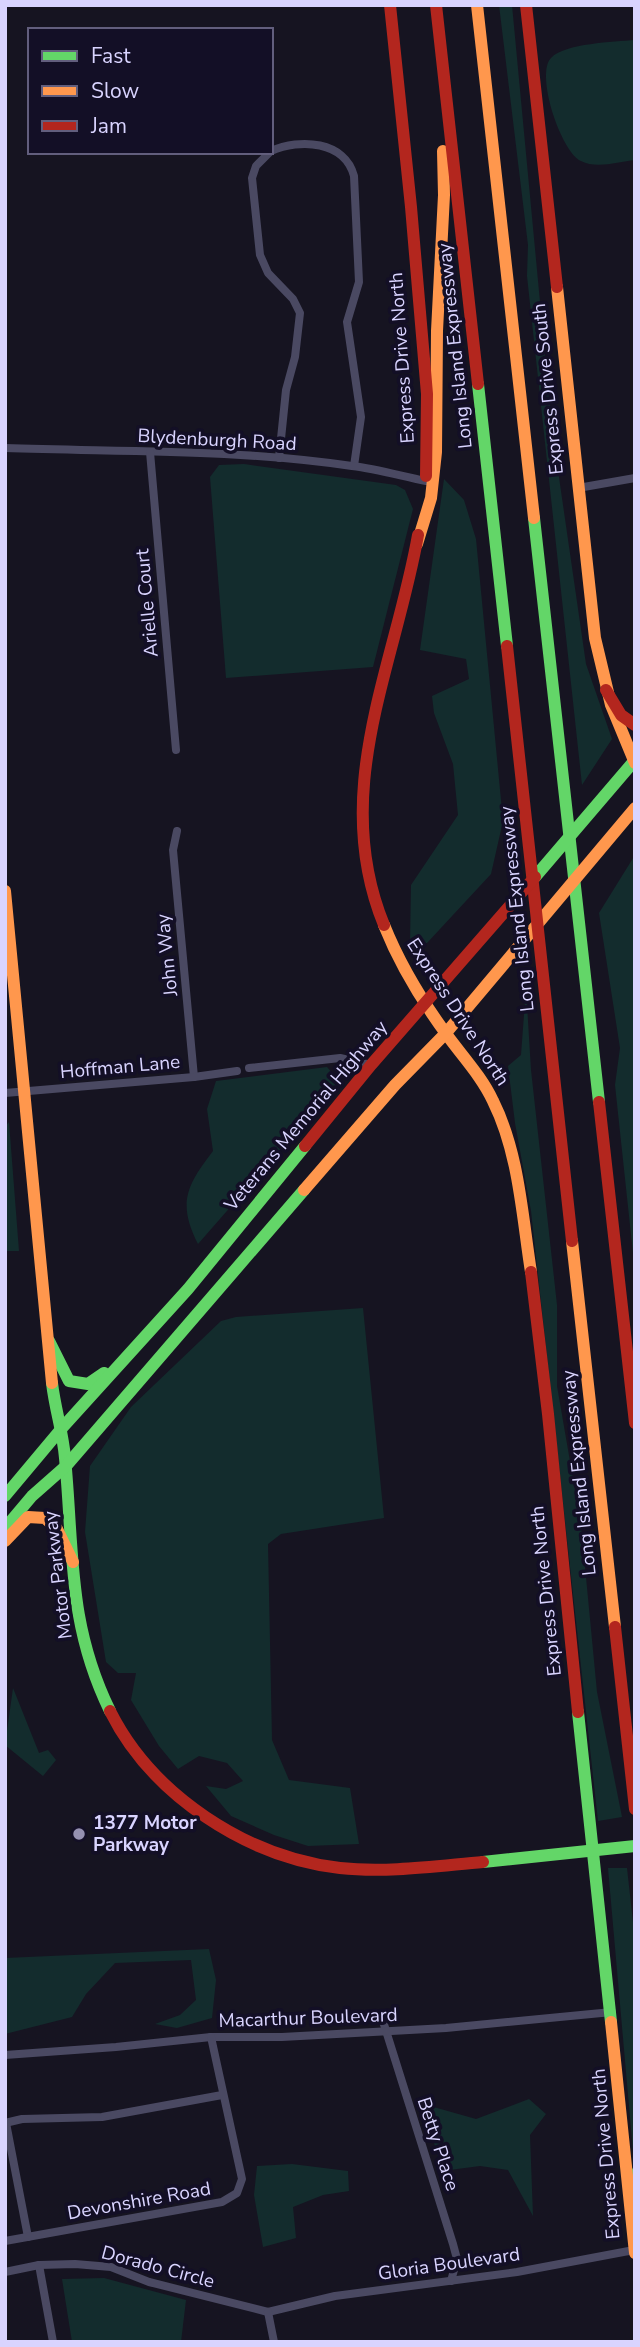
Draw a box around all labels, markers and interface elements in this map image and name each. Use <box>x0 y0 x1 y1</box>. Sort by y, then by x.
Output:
legend <box>28 28 273 154</box>
text: Fast <box>91 42 131 70</box>
text: Slow <box>91 77 140 105</box>
text: Jam <box>90 112 127 140</box>
street label: Long Island Expressway <box>431 242 479 450</box>
street label: Express Drive North <box>383 272 421 444</box>
street label: Express Drive South <box>526 302 570 476</box>
street label: Blydenburgh Road <box>137 423 297 457</box>
street label: Arielle Court <box>129 547 165 658</box>
street label: Long Island Expressway <box>493 805 541 1013</box>
street label: John Way <box>150 912 184 999</box>
street label: Express Drive North <box>400 933 516 1091</box>
street label: Veterans Memorial Highway <box>218 1015 394 1218</box>
street label: Hoffman Lane <box>59 1049 181 1085</box>
street label: Long Island Expressway <box>555 1369 603 1577</box>
street label: Express Drive North <box>524 1504 568 1678</box>
street label: Motor Parkway <box>37 1509 79 1640</box>
place label: 1377 Motor Parkway <box>93 1810 197 1858</box>
marker: 1377 Motor Parkway <box>71 1826 87 1842</box>
street label: Macarthur Boulevard <box>218 2002 398 2034</box>
street label: Express Drive North <box>586 2067 626 2241</box>
street label: Betty Place <box>411 2094 465 2194</box>
street label: Devonshire Road <box>65 2176 213 2226</box>
street label: Dorado Circle <box>98 2239 218 2295</box>
street label: Gloria Boulevard <box>376 2241 522 2287</box>

